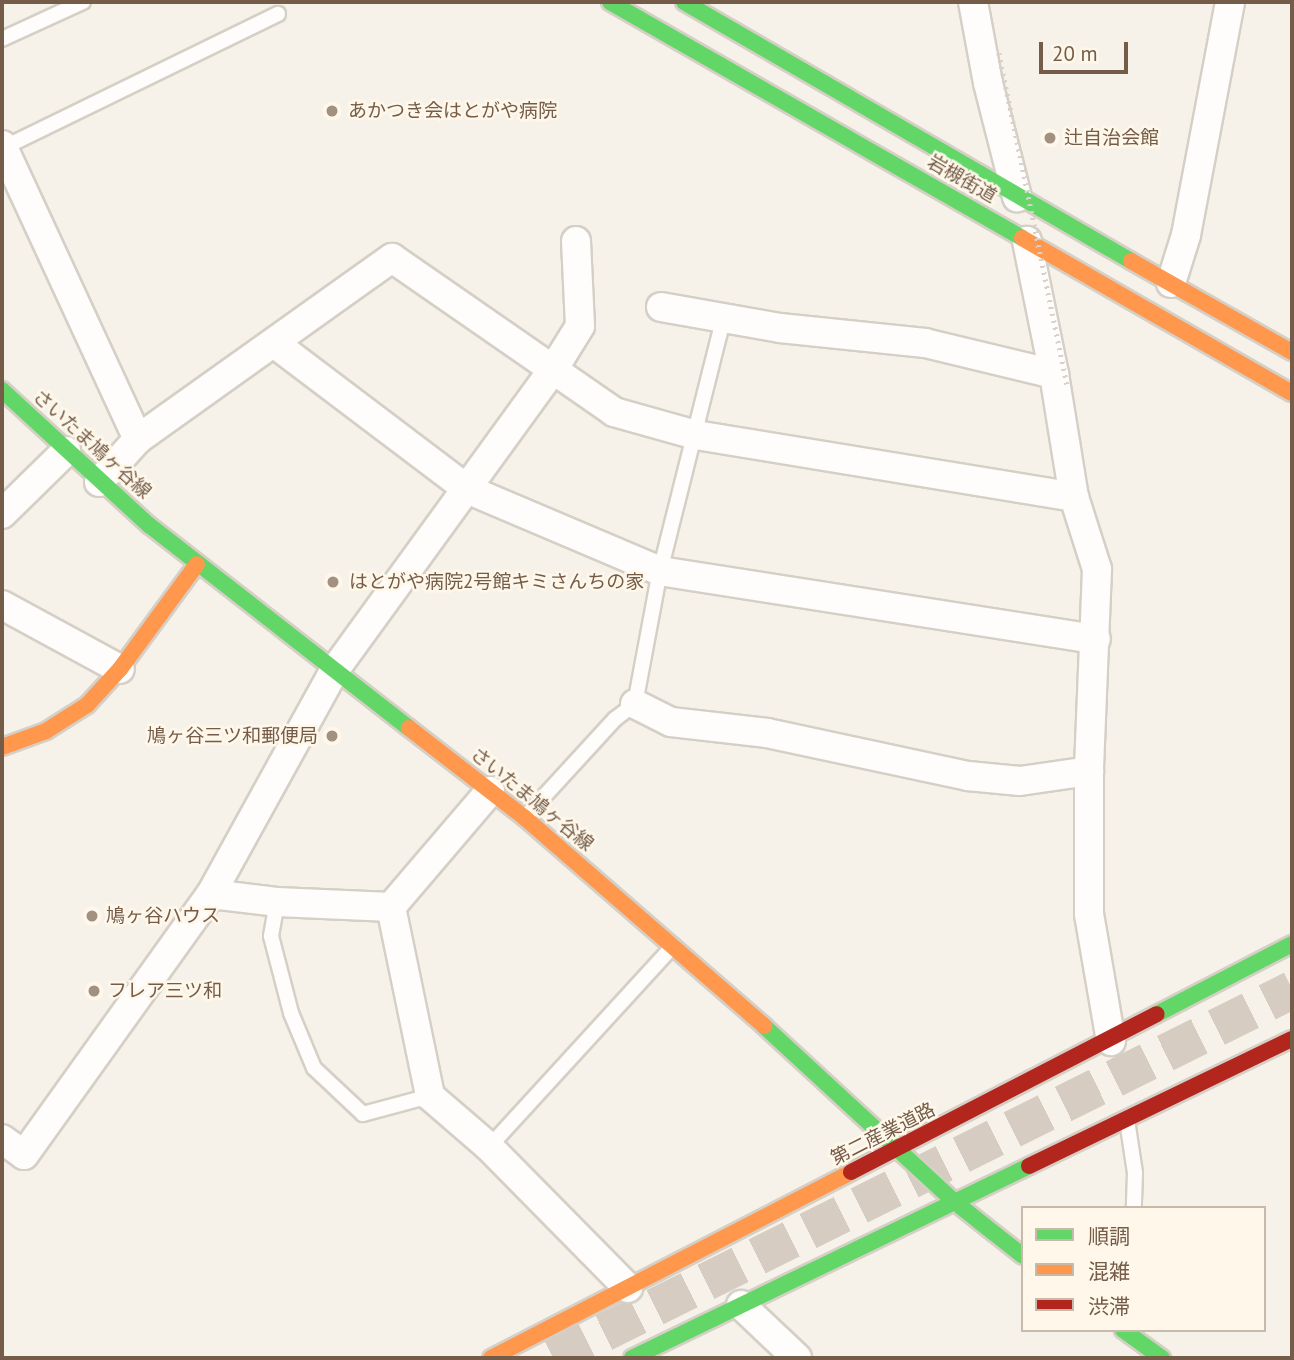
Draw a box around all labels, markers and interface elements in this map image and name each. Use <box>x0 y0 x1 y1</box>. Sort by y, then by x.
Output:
scale bar <box>1042 28 1131 72</box>
text: 20 m <box>1052 40 1098 67</box>
place label: あかつき会はとがや病院 <box>348 100 557 122</box>
marker: あかつき会はとがや病院 <box>322 101 342 121</box>
place label: 辻自治会館 <box>1064 127 1159 149</box>
marker: 辻自治会館 <box>1042 130 1058 146</box>
street label: 岩槻街道 <box>923 150 1001 208</box>
street label: さいたま鳩ヶ谷線 <box>28 385 156 503</box>
place label: はとがや病院2号館キミさんちの家 <box>349 571 644 593</box>
marker: はとがや病院2号館キミさんちの家 <box>323 572 343 592</box>
place label: 鳩ヶ谷三ツ和郵便局 <box>147 725 318 747</box>
marker: 鳩ヶ谷三ツ和郵便局 <box>324 728 340 744</box>
street label: さいたま鳩ヶ谷線 <box>466 742 598 856</box>
place label: 鳩ヶ谷ハウス <box>106 905 220 927</box>
marker: 鳩ヶ谷ハウス <box>84 908 100 924</box>
place label: フレア三ツ和 <box>108 980 222 1002</box>
marker: フレア三ツ和 <box>86 983 102 999</box>
street label: 第二産業道路 <box>827 1098 939 1170</box>
legend <box>1021 1206 1266 1332</box>
text: 順調 <box>1088 1223 1130 1250</box>
text: 混雑 <box>1088 1258 1130 1285</box>
text: 渋滞 <box>1088 1293 1130 1320</box>

